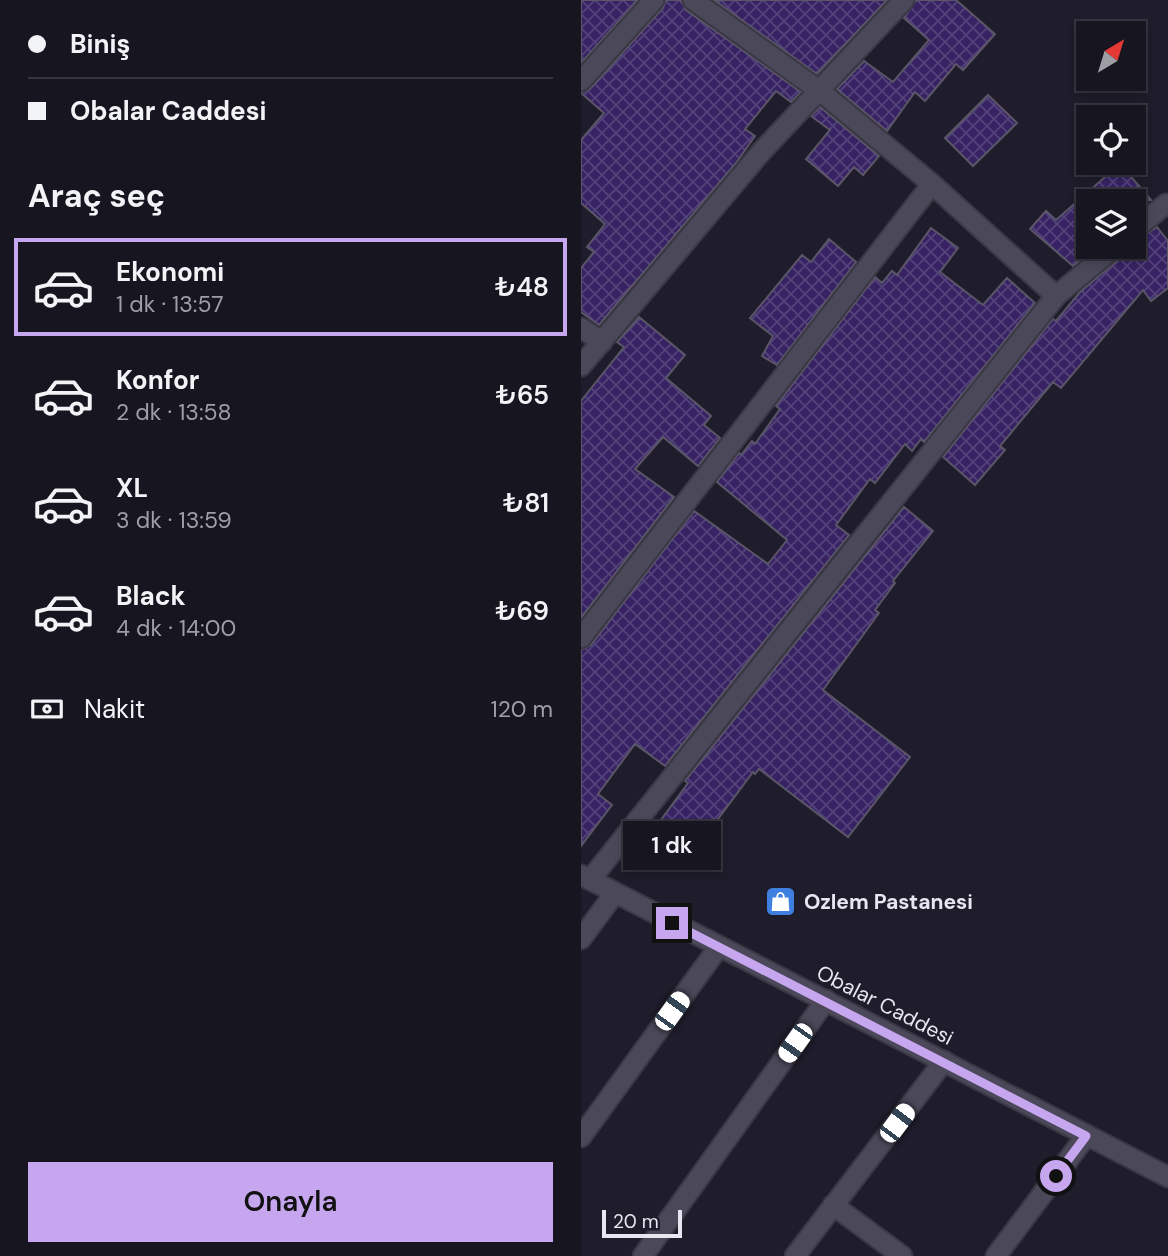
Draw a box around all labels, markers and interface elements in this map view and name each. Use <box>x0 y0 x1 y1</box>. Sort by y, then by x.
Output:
north arrow <box>1076 21 1146 91</box>
map controls <box>1076 21 1146 259</box>
text: Biniş <box>70 27 130 61</box>
text: Obalar Caddesi <box>70 94 266 128</box>
button: locate <box>1076 105 1146 175</box>
text: Araç seç <box>28 175 165 217</box>
button: layers <box>1076 189 1146 259</box>
text: Ekonomi <box>116 255 224 289</box>
icon: car <box>32 256 95 319</box>
text: ₺48 <box>495 270 549 304</box>
text: 1 dk · 13:57 <box>116 289 223 319</box>
text: Konfor <box>116 363 199 397</box>
icon: car <box>32 364 95 427</box>
text: ₺65 <box>496 378 549 412</box>
text: 2 dk · 13:58 <box>116 397 232 427</box>
text: XL <box>116 471 148 505</box>
icon: car <box>32 472 95 535</box>
text: ₺81 <box>503 486 549 520</box>
text: 3 dk · 13:59 <box>116 505 232 535</box>
text: Black <box>116 579 186 613</box>
icon: car <box>32 580 95 643</box>
text: ₺69 <box>495 594 549 628</box>
text: 4 dk · 14:00 <box>116 613 236 643</box>
icon: cash <box>28 690 66 728</box>
text: Nakit <box>84 692 145 726</box>
text: 120 m <box>490 694 553 724</box>
callout: 1 dk <box>623 822 721 870</box>
text: 1 dk <box>651 830 693 860</box>
shop icon: Ozlem Pastanesi <box>764 885 798 919</box>
place label: Ozlem Pastanesi <box>804 888 973 916</box>
route end <box>656 907 688 939</box>
street label: Obalar Caddesi <box>812 958 958 1052</box>
car <box>652 988 693 1034</box>
car <box>775 1020 816 1066</box>
car <box>876 1100 919 1146</box>
route start <box>1040 1160 1072 1192</box>
button: Onayla <box>28 1162 553 1242</box>
scale bar <box>602 1207 683 1239</box>
text: 20 m <box>613 1209 659 1234</box>

